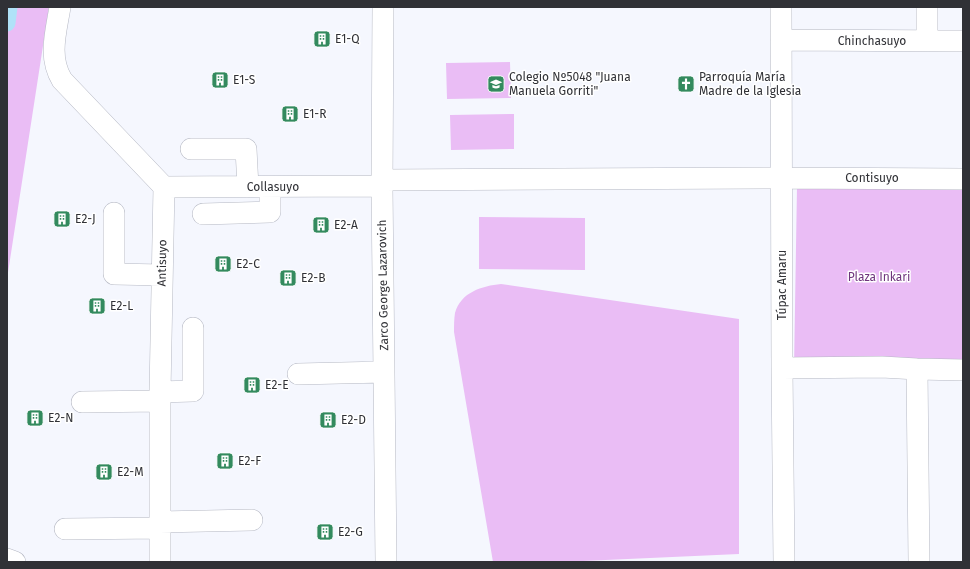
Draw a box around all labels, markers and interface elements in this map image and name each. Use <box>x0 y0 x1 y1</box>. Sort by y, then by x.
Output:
building icon: E1-Q <box>312 29 332 49</box>
place label: E1-Q <box>335 32 359 46</box>
street label: Chinchasuyo <box>838 34 906 48</box>
building icon: E1-S <box>210 70 230 90</box>
place label: Colegio Nº5048 "Juana Manuela Gorriti" <box>509 70 631 98</box>
place label: Parroquía María Madre de la Iglesia <box>699 70 801 98</box>
place label: E1-S <box>233 73 256 87</box>
school or university icon: Colegio Nº5048 "Juana Manuela Gorriti" <box>486 74 506 94</box>
church icon: Parroquía María Madre de la Iglesia <box>676 74 696 94</box>
building icon: E1-R <box>280 104 300 124</box>
place label: E1-R <box>303 107 326 121</box>
street label: Contisuyo <box>845 171 899 185</box>
street label: Collasuyo <box>247 180 299 194</box>
building icon: E2-J <box>52 209 72 229</box>
place label: E2-J <box>75 212 96 226</box>
building icon: E2-A <box>311 215 331 235</box>
place label: E2-A <box>334 218 358 232</box>
street label: Zarco George Lazarovich <box>375 219 391 351</box>
street label: Antisuyo <box>155 239 169 287</box>
street label: Túpac Amaru <box>775 250 789 320</box>
building icon: E2-C <box>213 254 233 274</box>
place label: E2-C <box>236 257 260 271</box>
building icon: E2-B <box>278 268 298 288</box>
park label: Plaza Inkari <box>848 270 910 284</box>
place label: E2-B <box>301 271 326 285</box>
building icon: E2-L <box>87 296 107 316</box>
place label: E2-L <box>110 299 133 313</box>
building icon: E2-E <box>242 375 262 395</box>
place label: E2-E <box>265 378 289 392</box>
building icon: E2-N <box>25 408 45 428</box>
building icon: E2-D <box>318 410 338 430</box>
place label: E2-N <box>48 411 73 425</box>
place label: E2-D <box>341 413 366 427</box>
building icon: E2-F <box>215 451 235 471</box>
place label: E2-F <box>238 454 261 468</box>
building icon: E2-M <box>94 462 114 482</box>
place label: E2-M <box>117 465 144 479</box>
building icon: E2-G <box>315 522 335 542</box>
place label: E2-G <box>338 525 363 539</box>

